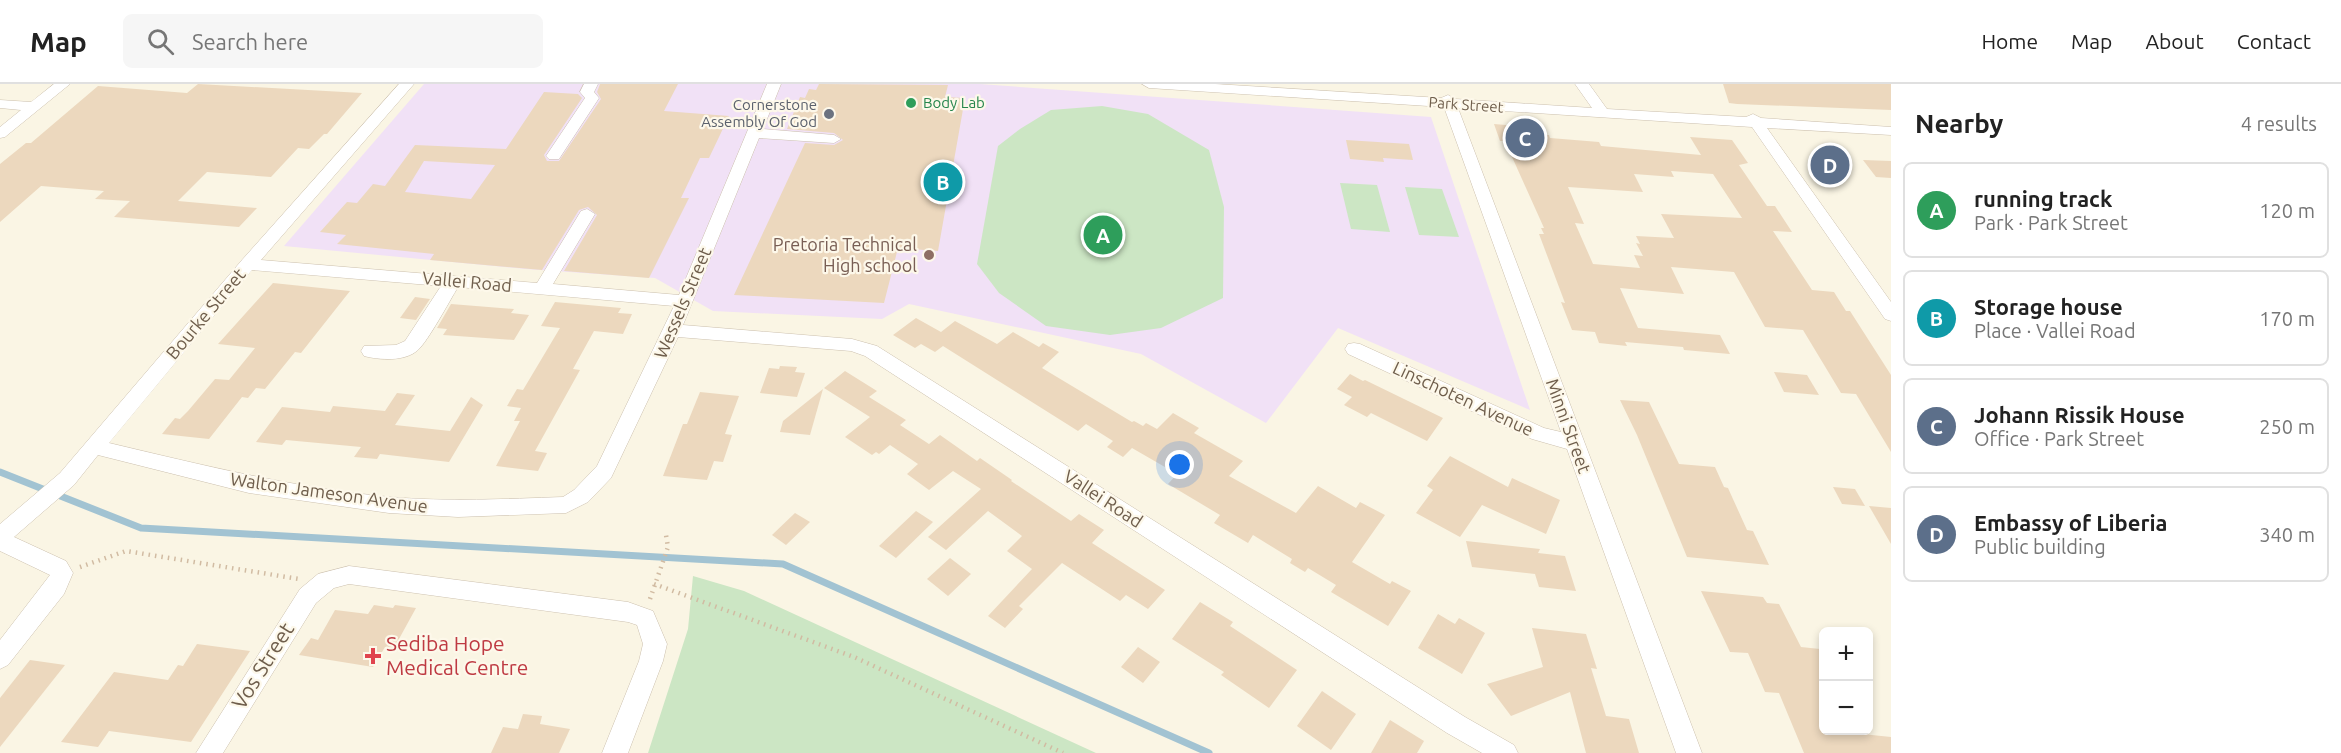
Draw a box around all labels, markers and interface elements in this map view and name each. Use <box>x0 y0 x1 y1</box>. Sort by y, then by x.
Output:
search box <box>123 14 543 68</box>
icon: search <box>144 25 177 58</box>
text: Map <box>30 26 87 57</box>
text: Search here <box>192 29 308 54</box>
text: Home <box>1981 29 2038 53</box>
text: Map <box>2071 29 2112 53</box>
text: About <box>2145 29 2204 53</box>
text: Contact <box>2237 29 2311 53</box>
street label: Park Street <box>1428 93 1504 116</box>
place label: Body Lab <box>923 94 985 111</box>
place label: Cornerstone Assembly Of God <box>701 96 817 130</box>
marker: Body Lab <box>904 96 918 110</box>
marker: Cornerstone Assembly Of God <box>822 107 836 121</box>
text: Nearby <box>1915 109 2003 138</box>
text: 4 results <box>2241 112 2317 135</box>
pin: C <box>1506 116 1544 160</box>
pin: D <box>1810 142 1850 188</box>
pin: B <box>924 160 962 204</box>
text: running track <box>1974 186 2112 211</box>
text: A <box>1929 199 1944 222</box>
text: 120 m <box>2259 199 2315 222</box>
text: Park · Park Street <box>1974 211 2128 234</box>
pin: A <box>1084 212 1122 258</box>
place label: Pretoria Technical High school <box>773 234 917 275</box>
street label: Wessels Street <box>650 244 714 361</box>
marker: Pretoria Technical High school <box>922 248 936 262</box>
street label: Bourke Street <box>162 264 249 363</box>
street label: Vallei Road <box>422 267 513 295</box>
text: Storage house <box>1974 294 2123 319</box>
text: B <box>1930 307 1943 330</box>
text: 170 m <box>2259 307 2315 330</box>
text: Place · Vallei Road <box>1974 319 2136 342</box>
street label: Linschoten Avenue <box>1390 357 1537 439</box>
street label: Minni Street <box>1543 376 1595 476</box>
text: Johann Rissik House <box>1974 402 2185 427</box>
text: C <box>1930 415 1943 438</box>
text: 250 m <box>2259 415 2315 438</box>
text: Office · Park Street <box>1974 427 2144 450</box>
your location <box>1165 450 1194 479</box>
street label: Vallei Road <box>1060 465 1147 531</box>
street label: Walton Jameson Avenue <box>229 468 429 516</box>
text: Embassy of Liberia <box>1974 510 2168 535</box>
text: D <box>1929 523 1944 546</box>
text: 340 m <box>2259 523 2315 546</box>
text: Public building <box>1974 535 2106 558</box>
street label: Vos Street <box>226 618 298 713</box>
map controls <box>1819 627 1873 735</box>
button: + <box>1819 627 1873 681</box>
place label: Sediba Hope Medical Centre <box>386 631 528 679</box>
marker: Sediba Hope Medical Centre <box>364 647 382 665</box>
button: − <box>1819 681 1873 735</box>

